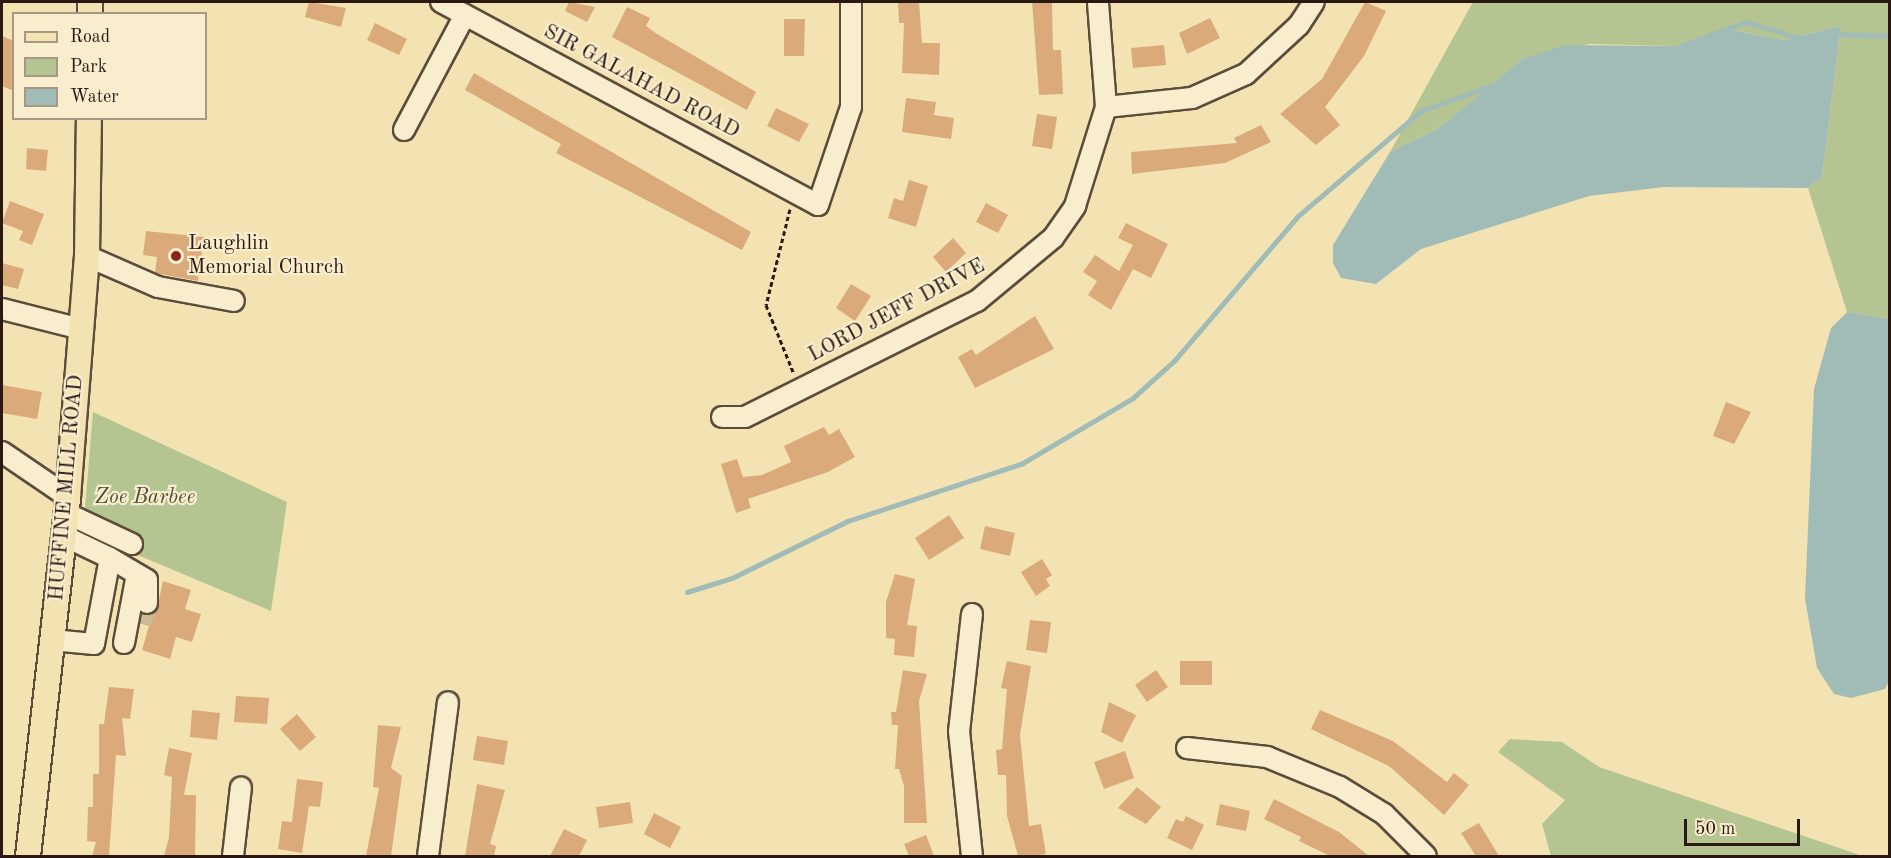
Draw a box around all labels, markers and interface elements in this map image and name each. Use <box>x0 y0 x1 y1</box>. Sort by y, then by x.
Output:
legend <box>12 12 207 120</box>
street label: SIR GALAHAD ROAD <box>539 20 743 144</box>
text: Road <box>70 28 110 46</box>
text: Park <box>70 58 107 76</box>
text: Water <box>70 88 119 106</box>
place label: Laughlin Memorial Church <box>188 231 344 281</box>
marker: Laughlin Memorial Church <box>169 249 183 263</box>
street label: LORD JEFF DRIVE <box>804 254 990 368</box>
street label: HUFFINE MILL ROAD <box>45 374 89 602</box>
park label: Zoe Barbee <box>95 485 195 511</box>
scale bar <box>1687 807 1802 845</box>
text: 50 m <box>1695 820 1735 838</box>

